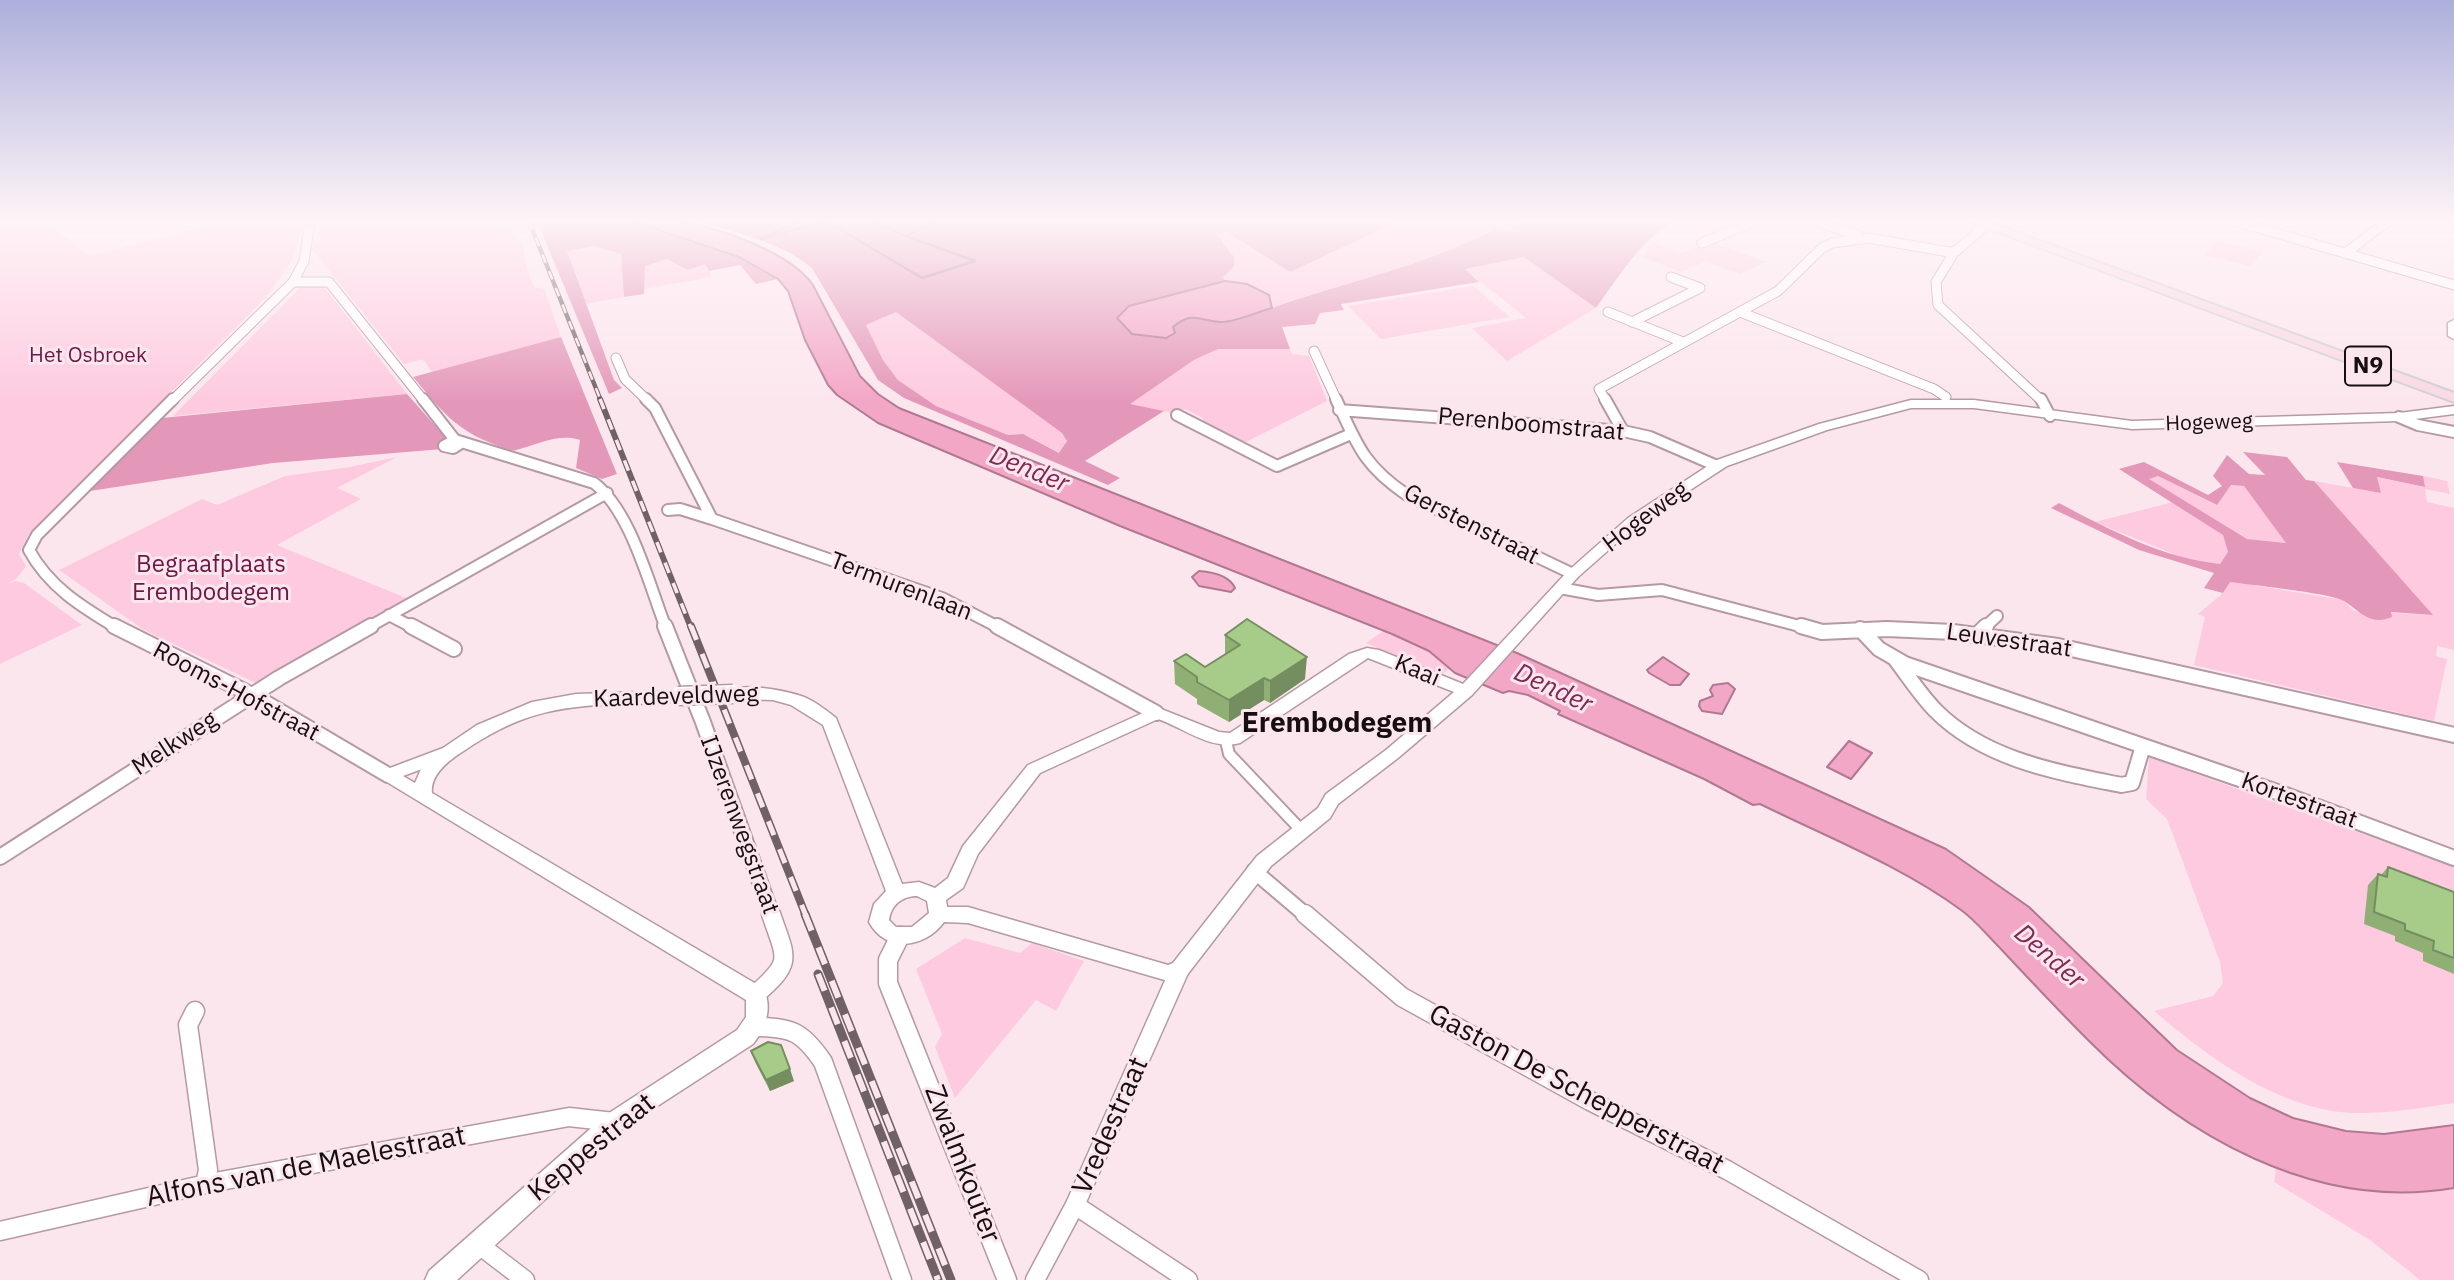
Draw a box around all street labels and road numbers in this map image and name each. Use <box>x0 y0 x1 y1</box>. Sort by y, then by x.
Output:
road number: N9 <box>2345 346 2391 386</box>
street label: Perenboomstraat <box>1437 402 1625 448</box>
street label: Hogeweg <box>2165 409 2253 437</box>
street label: Hogeweg <box>1597 475 1695 559</box>
street label: Gerstenstraat <box>1399 479 1543 571</box>
street label: Termurenlaan <box>826 547 976 627</box>
street label: Leuvestraat <box>1945 618 2073 664</box>
street label: Rooms-Hofstraat <box>148 636 324 748</box>
street label: Kaai <box>1390 649 1444 693</box>
street label: Kaardeveldweg <box>593 680 759 714</box>
street label: Melkweg <box>127 706 223 782</box>
street label: IJzerenwegstraat <box>693 732 785 918</box>
street label: Kortestraat <box>2237 767 2361 835</box>
street label: Gaston De Schepperstraat <box>1423 998 1729 1182</box>
street label: Vredestraat <box>1066 1052 1156 1200</box>
street label: Zwalmkouter <box>917 1081 1007 1247</box>
street label: Keppestraat <box>522 1087 662 1209</box>
street label: Alfons van de Maelestraat <box>143 1120 469 1214</box>

